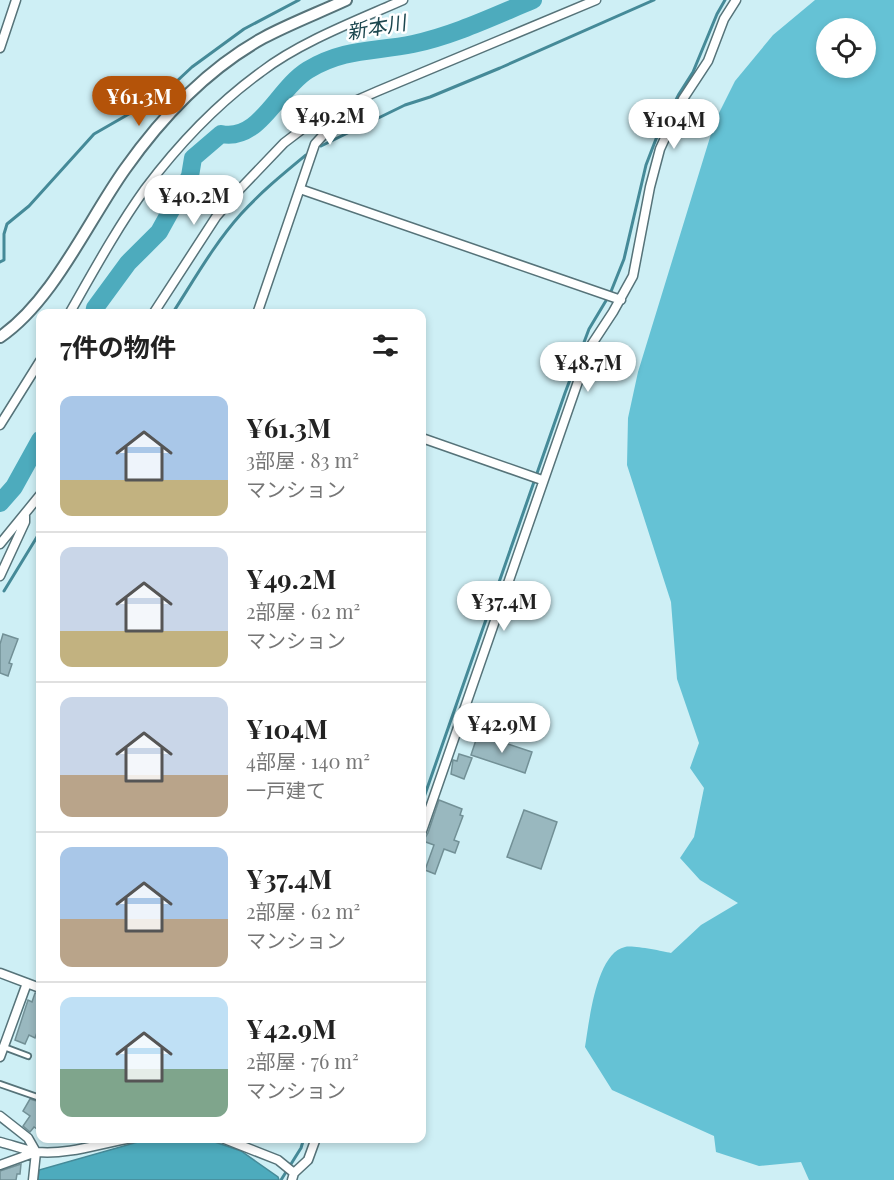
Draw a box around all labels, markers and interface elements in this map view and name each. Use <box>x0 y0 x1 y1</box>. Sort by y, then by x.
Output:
water label: 新本川 <box>344 7 410 45</box>
map controls <box>816 18 876 78</box>
button: locate <box>816 18 876 78</box>
pin: ¥61.3M <box>90 76 188 127</box>
text: ¥61.3M <box>106 82 172 109</box>
pin: ¥49.2M <box>281 95 379 146</box>
pin: ¥104M <box>632 99 716 150</box>
text: ¥49.2M <box>295 101 365 128</box>
text: ¥104M <box>642 105 706 132</box>
pin: ¥40.2M <box>145 175 243 226</box>
text: ¥40.2M <box>158 181 230 208</box>
text: 7件の物件 <box>60 329 176 364</box>
icon: filters <box>369 329 402 362</box>
pin: ¥48.7M <box>539 342 637 393</box>
text: ¥48.7M <box>554 348 622 375</box>
text: ¥61.3M <box>246 410 331 445</box>
icon: home <box>108 420 180 492</box>
text: 3部屋 · 83 m² <box>246 446 359 473</box>
text: マンション <box>246 475 346 502</box>
text: ¥49.2M <box>246 561 336 596</box>
icon: home <box>108 571 180 643</box>
pin: ¥37.4M <box>455 581 553 632</box>
text: ¥37.4M <box>471 587 537 614</box>
text: 2部屋 · 62 m² <box>246 597 360 624</box>
text: マンション <box>246 626 346 653</box>
pin: ¥42.9M <box>453 703 551 754</box>
text: ¥42.9M <box>467 709 537 736</box>
text: ¥104M <box>246 711 328 746</box>
icon: home <box>108 721 180 793</box>
text: 4部屋 · 140 m² <box>246 747 370 774</box>
text: 一戸建て <box>246 776 326 803</box>
text: ¥37.4M <box>246 861 332 896</box>
icon: home <box>108 871 180 943</box>
text: 2部屋 · 62 m² <box>246 897 360 924</box>
text: マンション <box>246 926 346 953</box>
text: ¥42.9M <box>246 1011 336 1046</box>
icon: home <box>108 1021 180 1093</box>
text: 2部屋 · 76 m² <box>246 1047 359 1074</box>
text: マンション <box>246 1076 346 1103</box>

